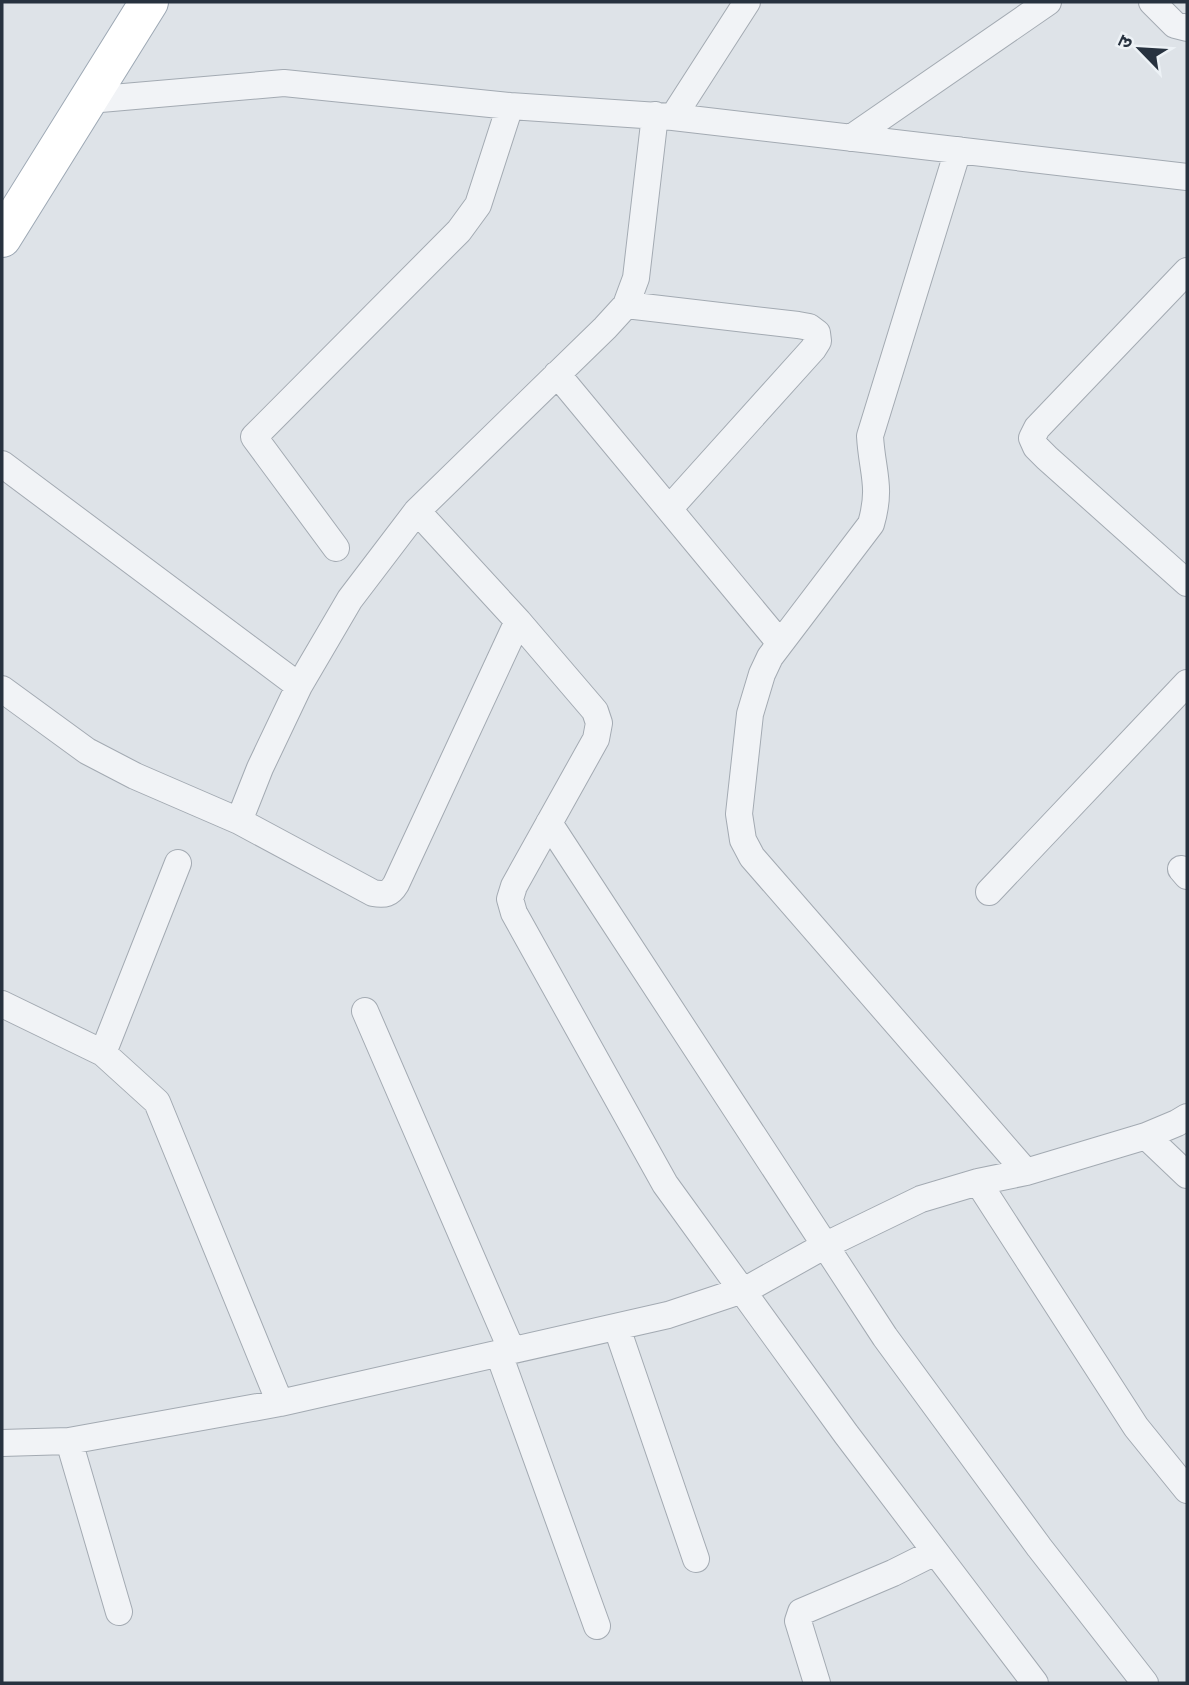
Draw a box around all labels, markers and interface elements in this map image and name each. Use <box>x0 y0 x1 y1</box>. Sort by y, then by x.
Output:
north arrow <box>1105 14 1175 84</box>
text: उ <box>1113 32 1140 53</box>

